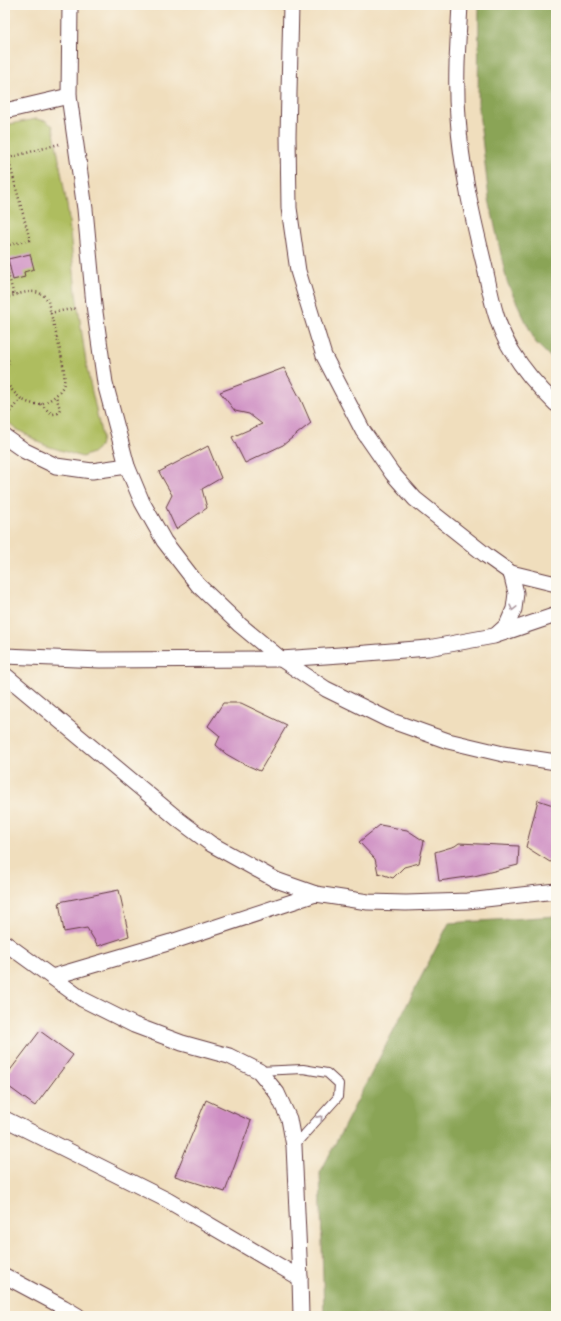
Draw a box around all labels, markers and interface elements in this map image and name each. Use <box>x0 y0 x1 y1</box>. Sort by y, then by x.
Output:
one-way arrow <box>509 604 518 611</box>
one-way arrow <box>316 1115 323 1122</box>

